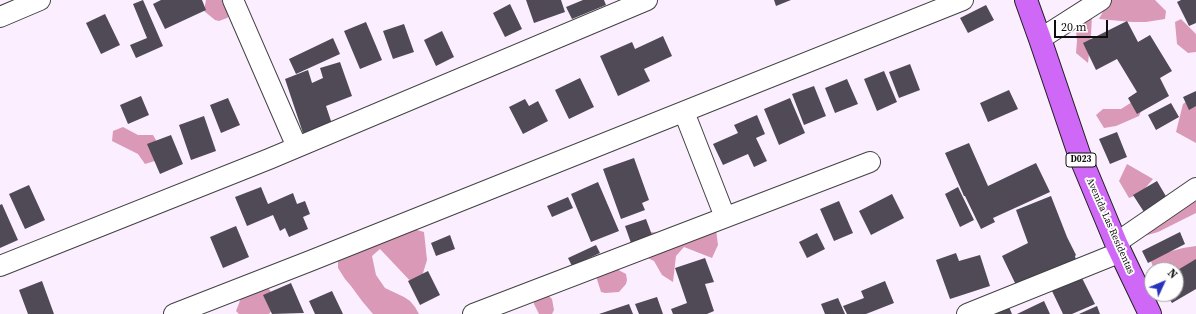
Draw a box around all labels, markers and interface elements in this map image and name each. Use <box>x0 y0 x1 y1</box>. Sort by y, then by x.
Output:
scale bar <box>1056 12 1110 38</box>
text: 20 m <box>1061 19 1087 35</box>
road number: D023 <box>1066 153 1096 167</box>
street label: Avenida Las Residentas <box>1083 176 1137 276</box>
north arrow <box>1144 262 1184 302</box>
text: N <box>1164 266 1180 282</box>

